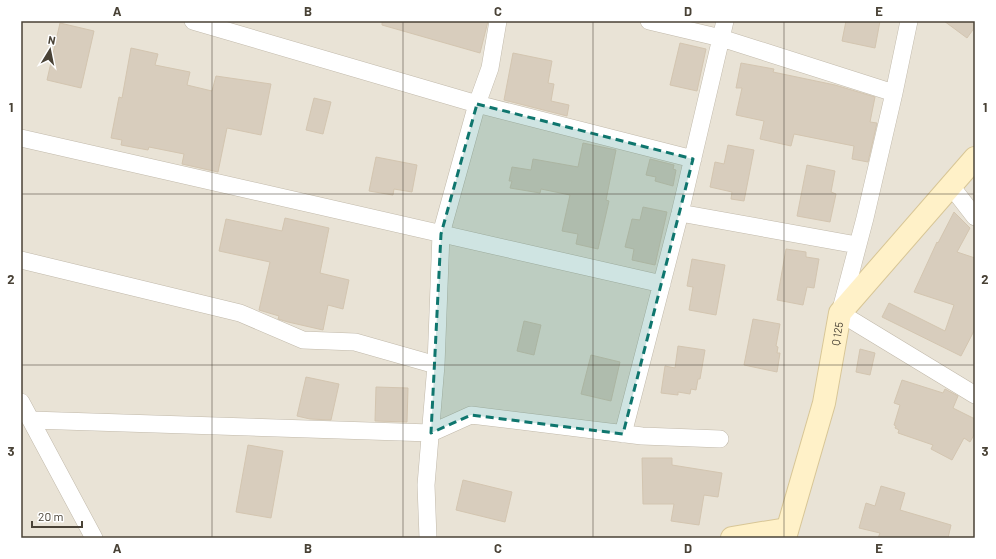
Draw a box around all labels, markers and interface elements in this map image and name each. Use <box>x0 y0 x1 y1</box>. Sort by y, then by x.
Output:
text: A <box>113 3 122 19</box>
text: B <box>304 3 312 19</box>
text: C <box>494 3 502 19</box>
text: D <box>684 3 692 19</box>
text: E <box>875 3 883 19</box>
north arrow <box>30 30 70 70</box>
text: N <box>47 33 57 47</box>
text: 1 <box>9 99 13 115</box>
text: 1 <box>983 99 987 115</box>
text: 2 <box>7 271 15 287</box>
text: 2 <box>981 271 989 287</box>
street label: Q 125 <box>828 320 845 347</box>
text: 3 <box>7 443 15 459</box>
text: 3 <box>981 443 989 459</box>
scale bar <box>32 503 82 529</box>
text: 20 m <box>38 509 64 523</box>
text: A <box>113 540 122 556</box>
text: B <box>304 540 312 556</box>
text: C <box>494 540 502 556</box>
text: D <box>684 540 692 556</box>
text: E <box>875 540 883 556</box>

